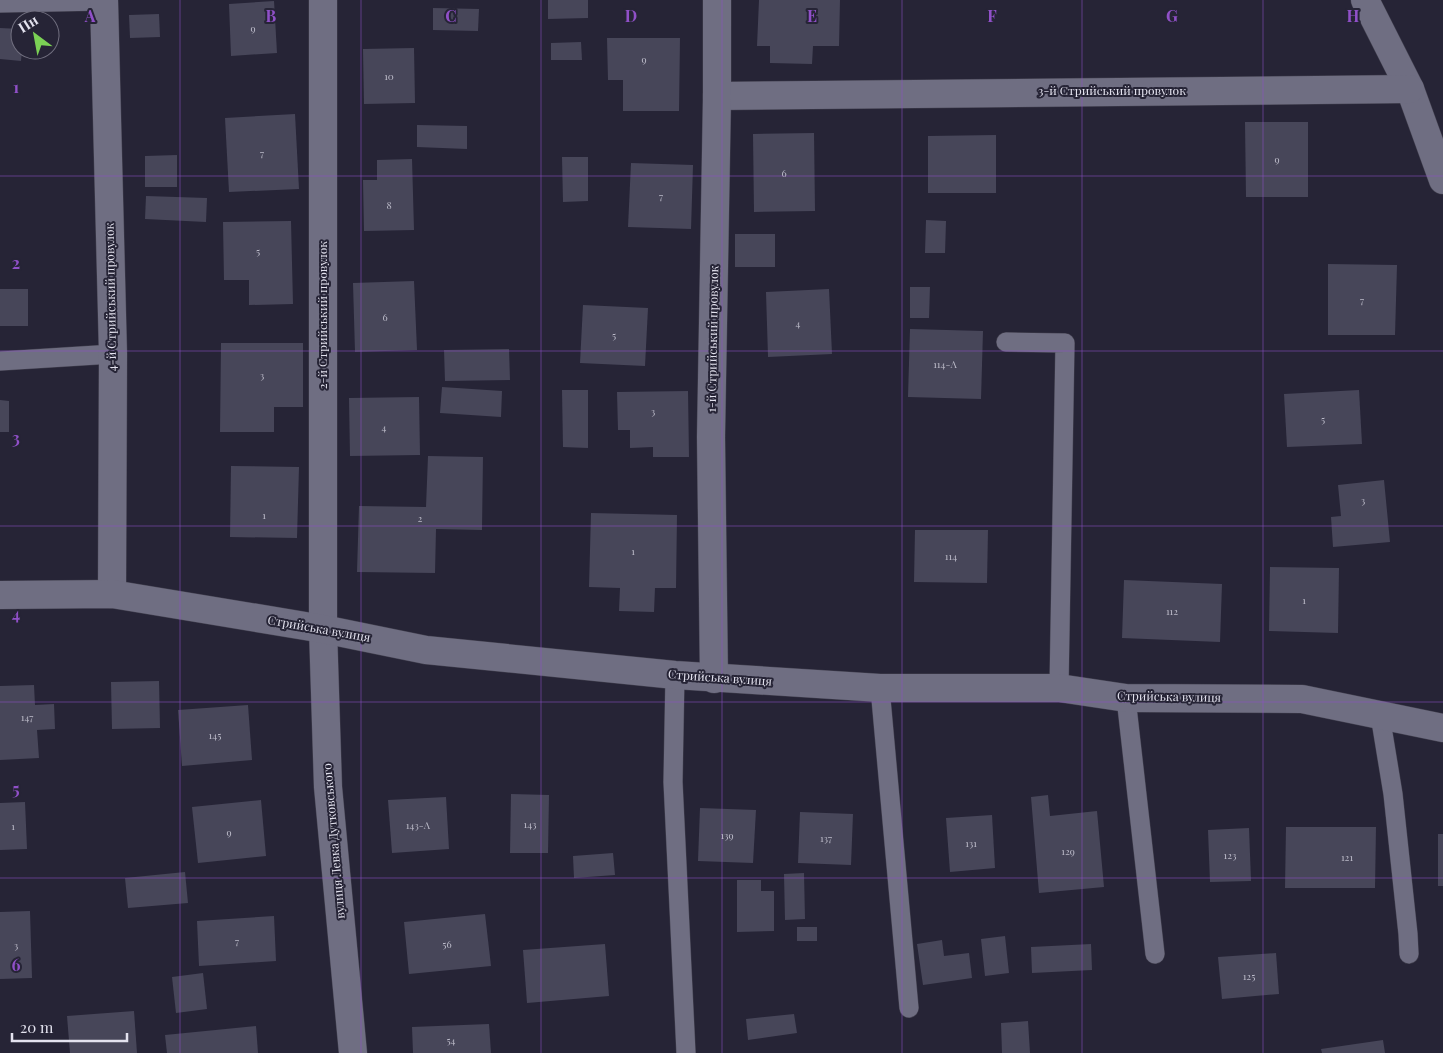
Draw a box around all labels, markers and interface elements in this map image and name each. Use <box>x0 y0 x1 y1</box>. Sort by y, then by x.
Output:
text: A <box>84 5 96 26</box>
text: B <box>266 5 277 26</box>
text: C <box>445 5 457 26</box>
text: D <box>625 5 637 26</box>
text: E <box>807 5 817 26</box>
text: F <box>987 5 997 26</box>
text: G <box>1166 5 1178 26</box>
text: H <box>1347 5 1360 26</box>
north arrow <box>10 10 60 60</box>
text: Пн <box>14 10 41 37</box>
house number: 9 <box>250 21 256 35</box>
house number: 9 <box>641 52 647 66</box>
house number: 10 <box>384 69 394 83</box>
text: 1 <box>13 76 19 97</box>
street label: 3-й Стрийський провулок <box>1038 82 1186 98</box>
house number: 7 <box>260 146 264 160</box>
house number: 9 <box>1274 152 1280 166</box>
house number: 6 <box>781 166 787 180</box>
house number: 7 <box>659 189 663 203</box>
house number: 8 <box>386 198 392 212</box>
street label: 4-й Стрийський провулок <box>101 222 119 371</box>
street label: 2-й Стрийський провулок <box>314 241 330 389</box>
house number: 5 <box>256 244 260 258</box>
text: 2 <box>12 252 20 273</box>
street label: 1-й Стрийський провулок <box>703 265 721 413</box>
house number: 7 <box>1360 293 1364 307</box>
house number: 6 <box>382 310 388 324</box>
house number: 4 <box>796 316 801 330</box>
house number: 5 <box>612 328 616 342</box>
house number: 114-А <box>933 357 958 371</box>
house number: 3 <box>260 368 265 382</box>
house number: 3 <box>651 404 656 418</box>
house number: 5 <box>1321 412 1325 426</box>
house number: 4 <box>382 420 387 434</box>
text: 3 <box>12 427 20 448</box>
house number: 3 <box>1361 493 1366 507</box>
house number: 1 <box>262 508 266 522</box>
house number: 2 <box>418 511 423 525</box>
house number: 1 <box>631 544 635 558</box>
house number: 114 <box>945 549 957 563</box>
house number: 1 <box>1302 593 1306 607</box>
text: 4 <box>12 603 20 624</box>
house number: 112 <box>1166 604 1178 618</box>
street label: Стрийська вулиця <box>267 611 372 645</box>
street label: Стрийська вулиця <box>668 665 773 689</box>
street label: Стрийська вулиця <box>1117 687 1222 705</box>
house number: 147 <box>21 710 33 724</box>
house number: 145 <box>209 728 221 742</box>
street label: вулиця Левка Дутковського <box>318 762 348 920</box>
text: 5 <box>12 778 20 799</box>
house number: 143 <box>524 817 537 831</box>
house number: 143-А <box>406 818 431 832</box>
house number: 1 <box>11 819 15 833</box>
house number: 9 <box>226 825 232 839</box>
house number: 139 <box>720 828 734 842</box>
house number: 137 <box>820 831 832 845</box>
house number: 131 <box>965 836 977 850</box>
house number: 129 <box>1061 844 1075 858</box>
house number: 123 <box>1224 848 1237 862</box>
house number: 121 <box>1341 850 1353 864</box>
house number: 7 <box>235 934 239 948</box>
house number: 56 <box>442 937 452 951</box>
house number: 3 <box>14 938 19 952</box>
text: 6 <box>12 954 21 975</box>
house number: 125 <box>1243 969 1255 983</box>
scale bar <box>12 1010 128 1042</box>
text: 20 m <box>20 1017 54 1037</box>
house number: 54 <box>446 1033 456 1047</box>

